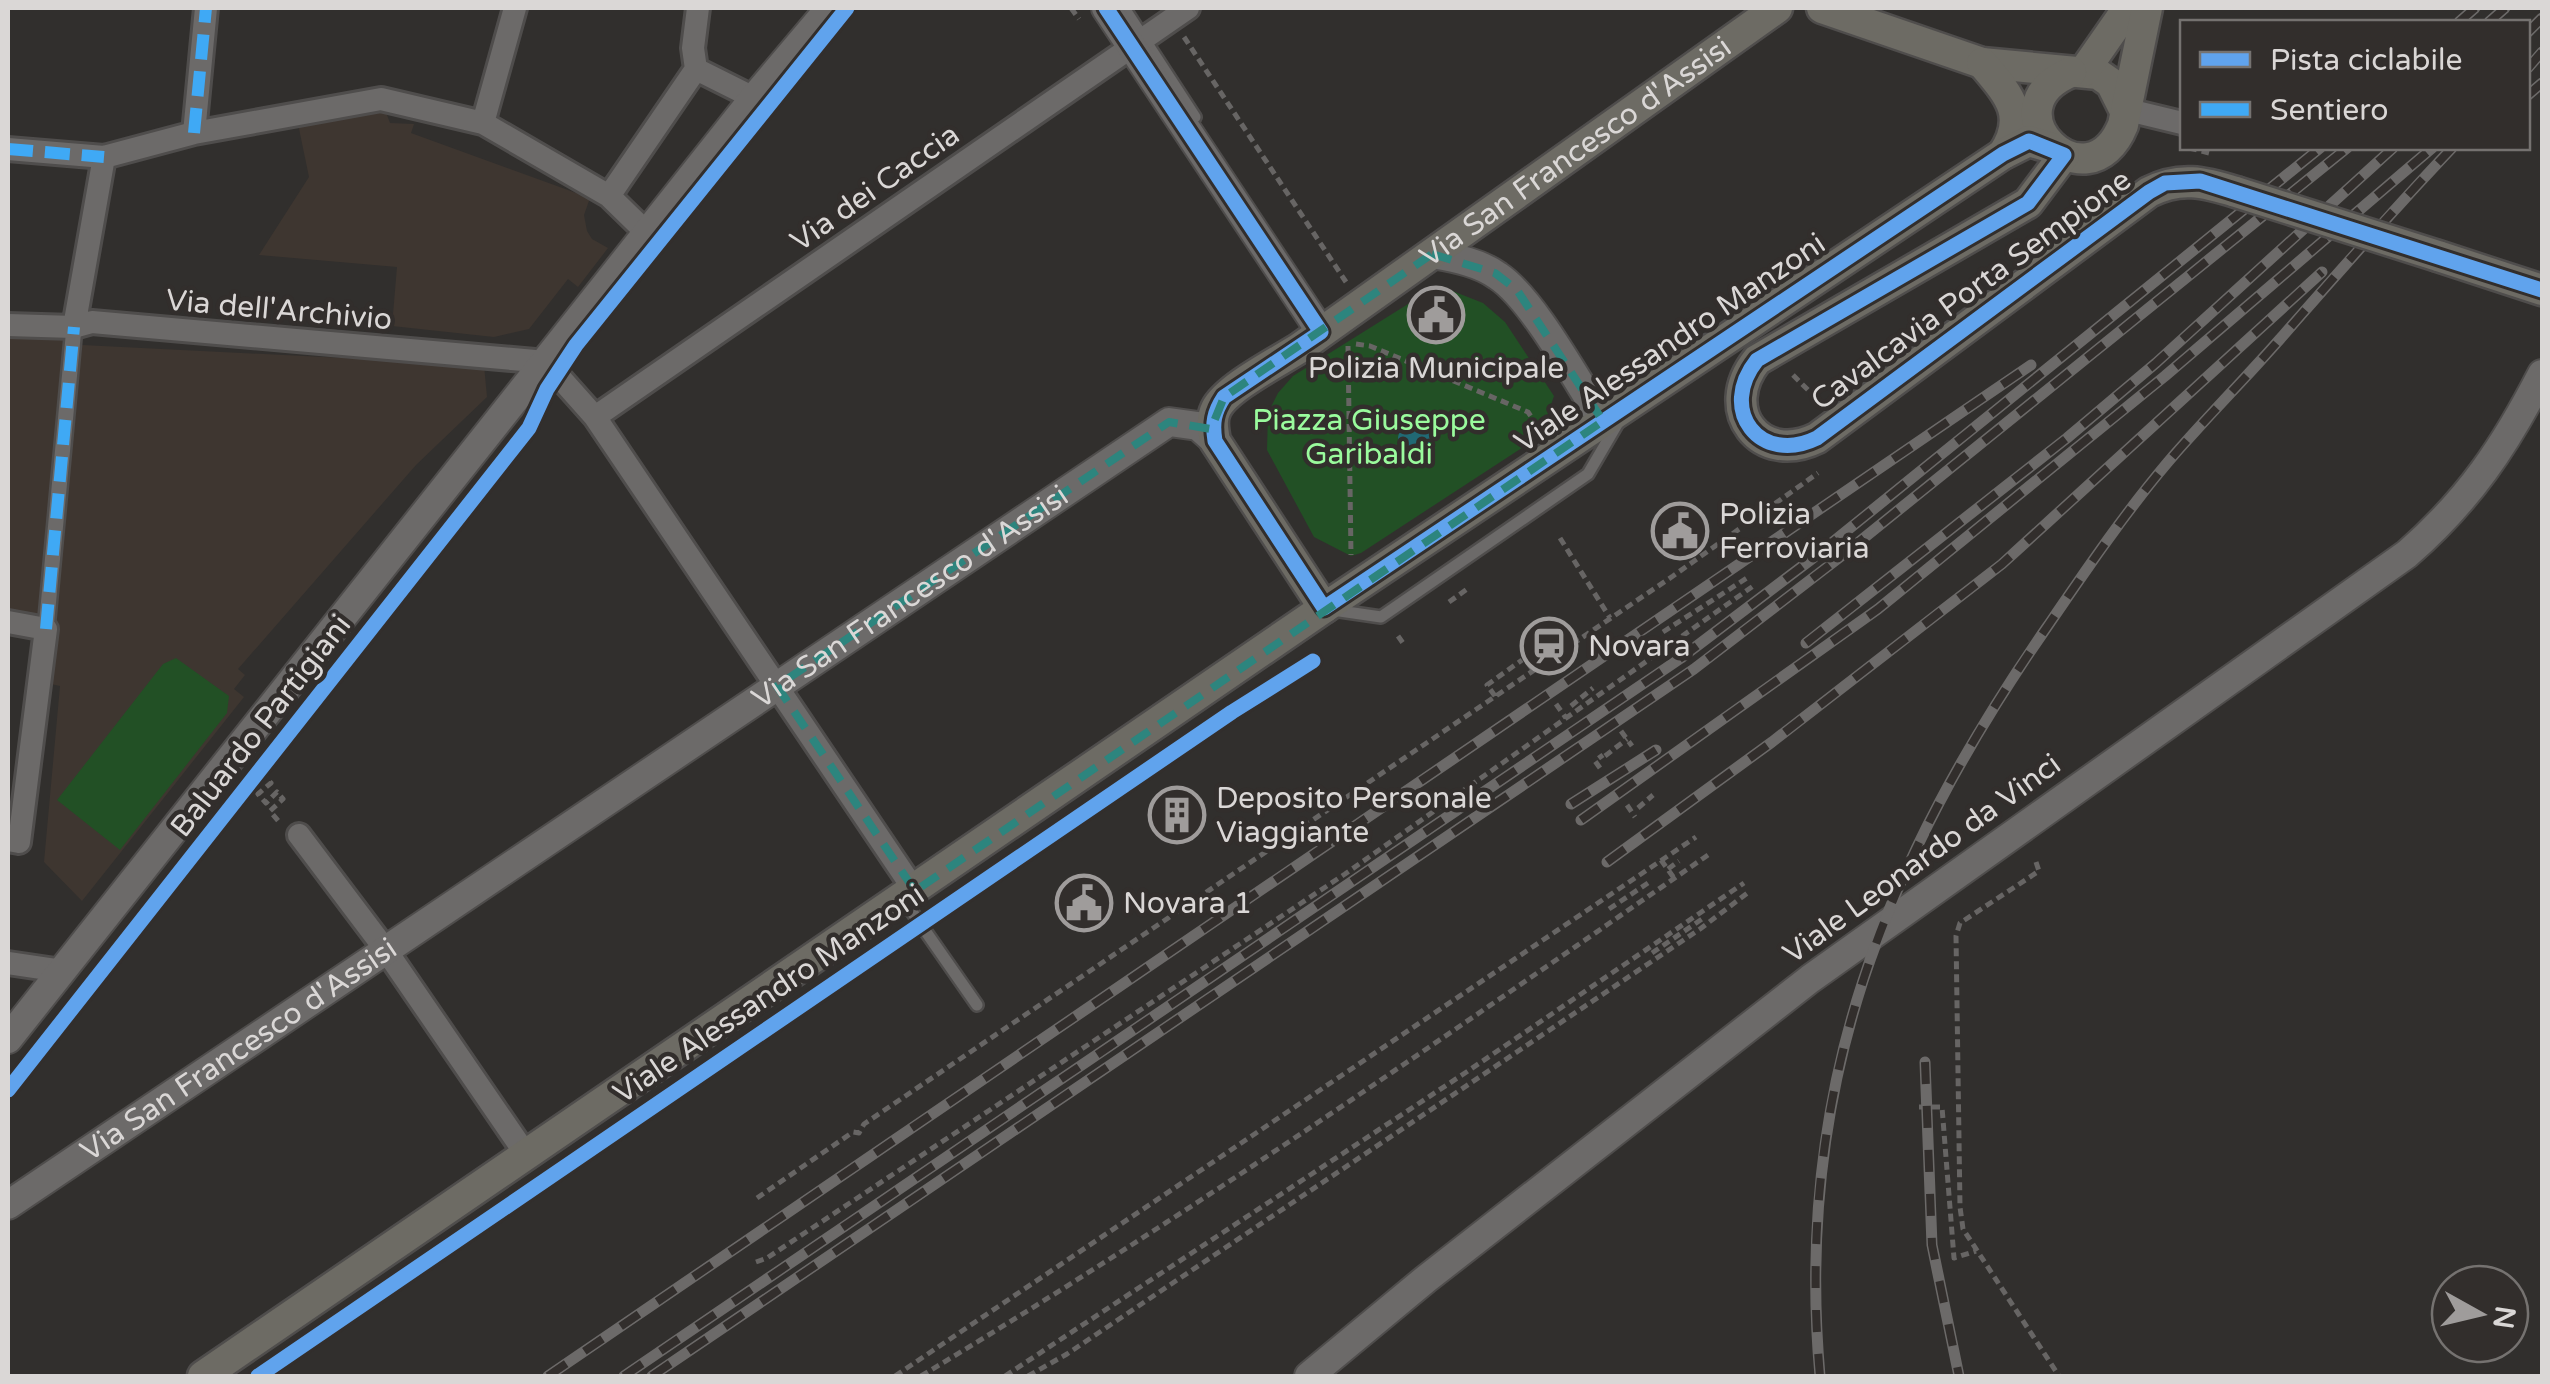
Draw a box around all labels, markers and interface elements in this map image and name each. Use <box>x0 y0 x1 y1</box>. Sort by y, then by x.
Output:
legend <box>2180 20 2530 150</box>
street label: Via San Francesco d'Assisi <box>1413 28 1738 275</box>
text: Pista ciclabile <box>2270 42 2462 79</box>
text: Sentiero <box>2270 92 2389 129</box>
street label: Via dei Caccia <box>783 116 967 260</box>
street label: Cavalcavia Porta Sempione <box>1804 161 2138 419</box>
street label: Viale Alessandro Manzoni <box>1508 225 1832 461</box>
street label: Via dell'Archivio <box>164 282 394 338</box>
public building icon: Polizia Municipale <box>1406 285 1466 345</box>
place label: Polizia Municipale <box>1308 350 1564 387</box>
park label: Piazza Giuseppe Garibaldi <box>1252 402 1486 473</box>
street label: Via San Francesco d'Assisi <box>745 477 1075 716</box>
place label: Polizia Ferroviaria <box>1719 496 1870 567</box>
public building icon: Polizia Ferroviaria <box>1650 501 1710 561</box>
street label: Baluardo Partigiani <box>163 607 359 845</box>
station icon: Novara <box>1519 616 1579 676</box>
place label: Novara <box>1588 628 1691 665</box>
street label: Viale Leonardo da Vinci <box>1776 746 2068 972</box>
place label: Deposito Personale Viaggiante <box>1216 780 1492 851</box>
building icon: Deposito Personale Viaggiante <box>1147 785 1207 845</box>
public building icon: Novara 1 <box>1054 873 1114 933</box>
street label: Viale Alessandro Manzoni <box>607 876 931 1112</box>
place label: Novara 1 <box>1123 885 1252 922</box>
street label: Via San Francesco d'Assisi <box>73 930 404 1169</box>
north arrow <box>2430 1264 2530 1364</box>
text: N <box>2485 1304 2522 1331</box>

